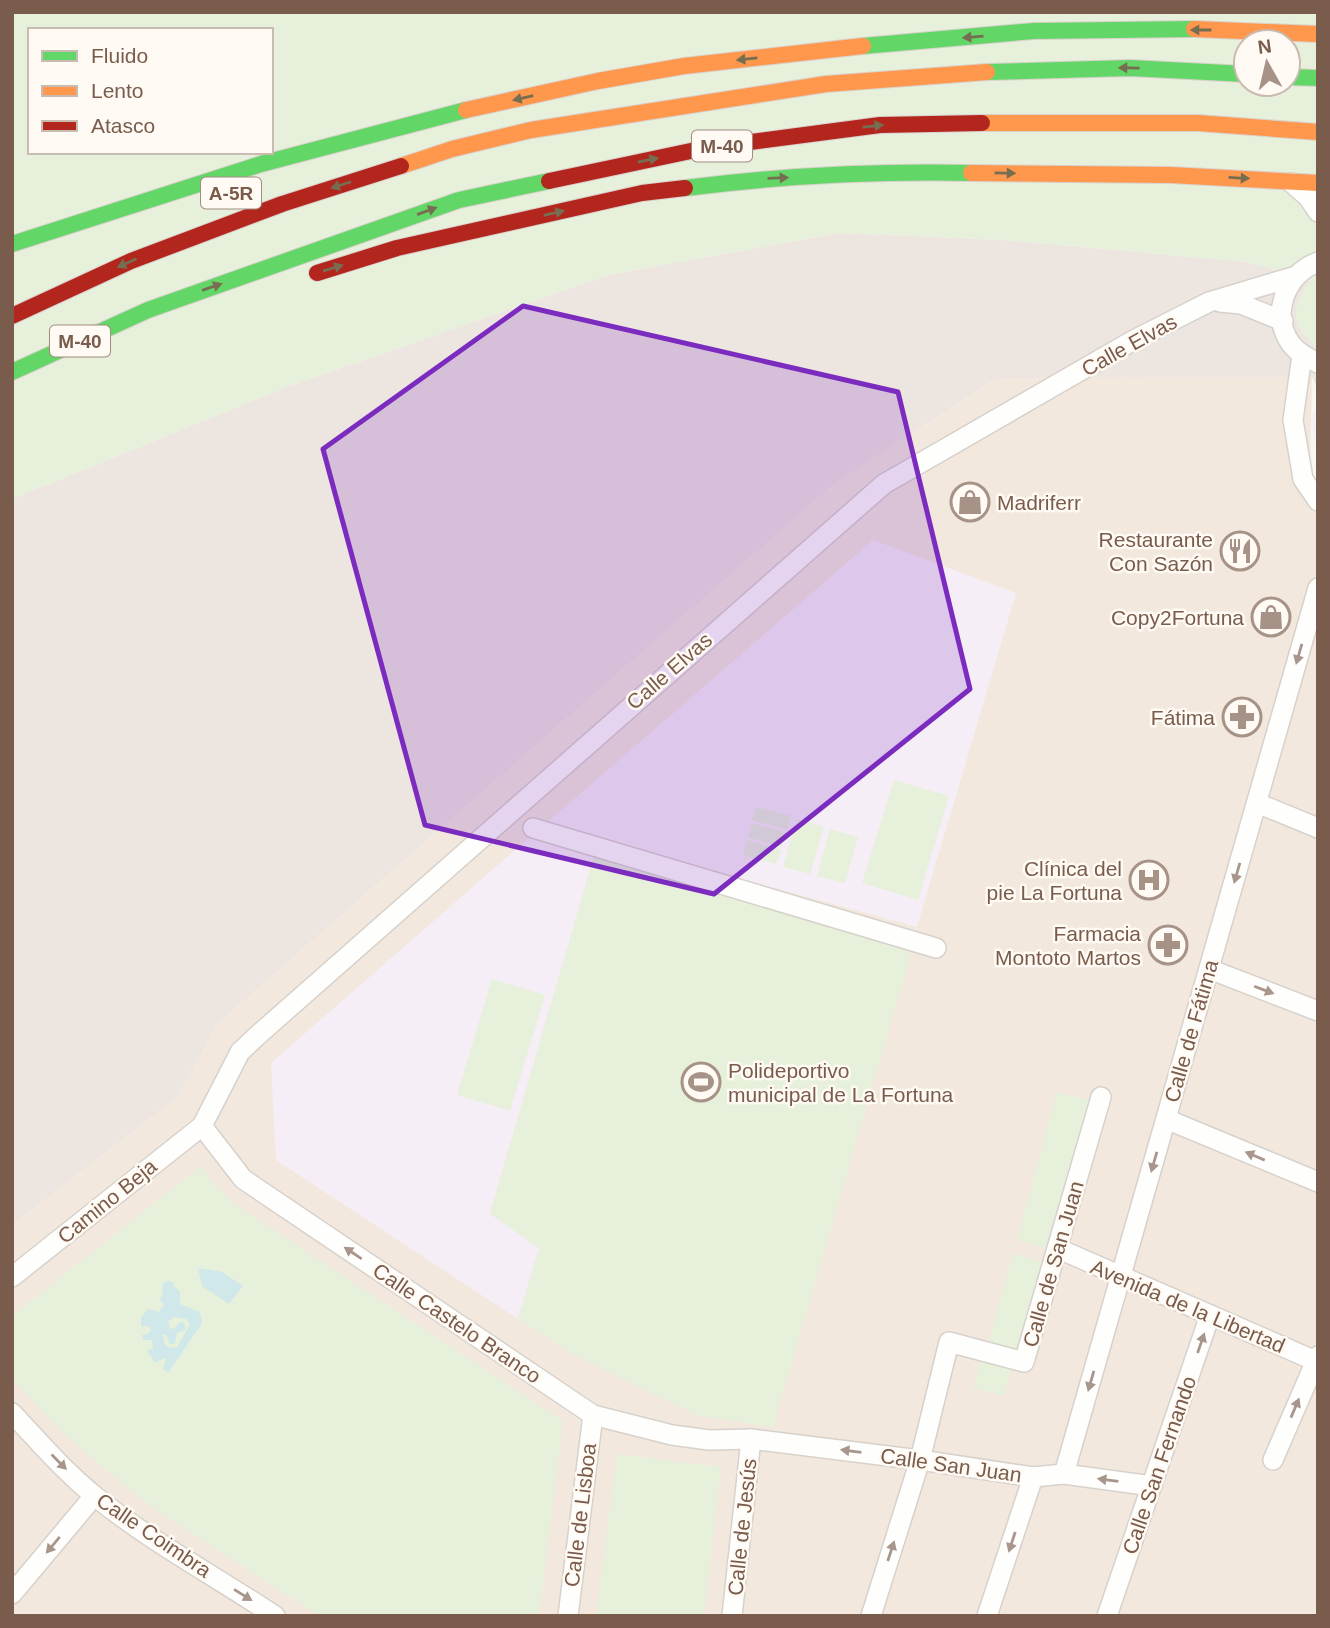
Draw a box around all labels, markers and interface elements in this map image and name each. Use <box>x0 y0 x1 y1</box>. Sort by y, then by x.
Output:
one-way arrow <box>1189 24 1211 36</box>
legend <box>28 28 273 154</box>
north arrow <box>1232 28 1302 98</box>
one-way arrow <box>962 32 984 43</box>
text: N <box>1256 35 1273 58</box>
text: Fluido <box>91 44 148 67</box>
one-way arrow <box>736 54 758 65</box>
one-way arrow <box>1118 62 1140 74</box>
text: Lento <box>91 79 144 102</box>
one-way arrow <box>512 92 534 103</box>
text: Atasco <box>91 114 155 137</box>
one-way arrow <box>862 120 884 131</box>
road number: M-40 <box>692 130 752 162</box>
one-way arrow <box>637 155 659 166</box>
one-way arrow <box>995 167 1017 179</box>
one-way arrow <box>767 172 789 183</box>
one-way arrow <box>1229 172 1251 183</box>
road number: A-5R <box>201 178 261 209</box>
one-way arrow <box>330 180 351 191</box>
one-way arrow <box>416 205 437 216</box>
one-way arrow <box>543 207 565 218</box>
one-way arrow <box>117 257 137 269</box>
one-way arrow <box>323 262 344 273</box>
one-way arrow <box>202 281 223 292</box>
street label: Calle Elvas <box>1077 309 1181 381</box>
road number: M-40 <box>50 326 110 356</box>
shop icon: Madriferr <box>949 481 991 523</box>
place label: Madriferr <box>997 491 1081 514</box>
place label: Restaurante Con Sazón <box>1099 528 1213 575</box>
restaurant icon: Restaurante Con Sazón <box>1219 530 1261 572</box>
shop icon: Copy2Fortuna <box>1250 596 1292 638</box>
place label: Copy2Fortuna <box>1111 606 1244 629</box>
street label: Calle Elvas <box>622 628 716 714</box>
one-way arrow <box>1293 643 1304 665</box>
pharmacy icon: Fátima <box>1221 696 1263 738</box>
place label: Fátima <box>1151 706 1215 729</box>
place label: Clínica del pie La Fortuna <box>987 857 1122 904</box>
hospital icon: Clínica del pie La Fortuna <box>1128 859 1170 901</box>
one-way arrow <box>1231 862 1241 883</box>
place label: Farmacia Montoto Martos <box>995 922 1141 969</box>
pharmacy icon: Farmacia Montoto Martos <box>1147 924 1189 966</box>
street label: Calle de Fátima <box>1160 957 1222 1105</box>
one-way arrow <box>1253 984 1274 995</box>
place label: Polideportivo municipal de La Fortuna <box>728 1059 954 1106</box>
sports icon: Polideportivo municipal de La Fortuna <box>680 1061 722 1103</box>
one-way arrow <box>1245 1150 1265 1162</box>
one-way arrow <box>1148 1152 1158 1173</box>
street label: Camino Beja <box>53 1154 161 1248</box>
street label: Calle de San Juan <box>1018 1178 1088 1350</box>
one-way arrow <box>344 1247 363 1260</box>
street label: Avenida de la Libertad <box>1087 1255 1289 1357</box>
street label: Calle Castelo Branco <box>369 1258 545 1388</box>
one-way arrow <box>1196 1332 1207 1353</box>
one-way arrow <box>1085 1370 1095 1391</box>
street label: Calle San Fernando <box>1118 1373 1200 1557</box>
one-way arrow <box>1289 1398 1301 1418</box>
street label: Calle de Lisboa <box>560 1441 600 1588</box>
street label: Calle San Juan <box>879 1444 1023 1486</box>
one-way arrow <box>840 1446 862 1457</box>
one-way arrow <box>51 1454 68 1471</box>
street label: Calle de Jesús <box>723 1457 761 1597</box>
one-way arrow <box>1097 1474 1119 1485</box>
street label: Calle Coimbra <box>92 1488 216 1582</box>
one-way arrow <box>1006 1531 1017 1552</box>
one-way arrow <box>46 1536 61 1553</box>
one-way arrow <box>887 1540 897 1561</box>
one-way arrow <box>234 1589 253 1602</box>

